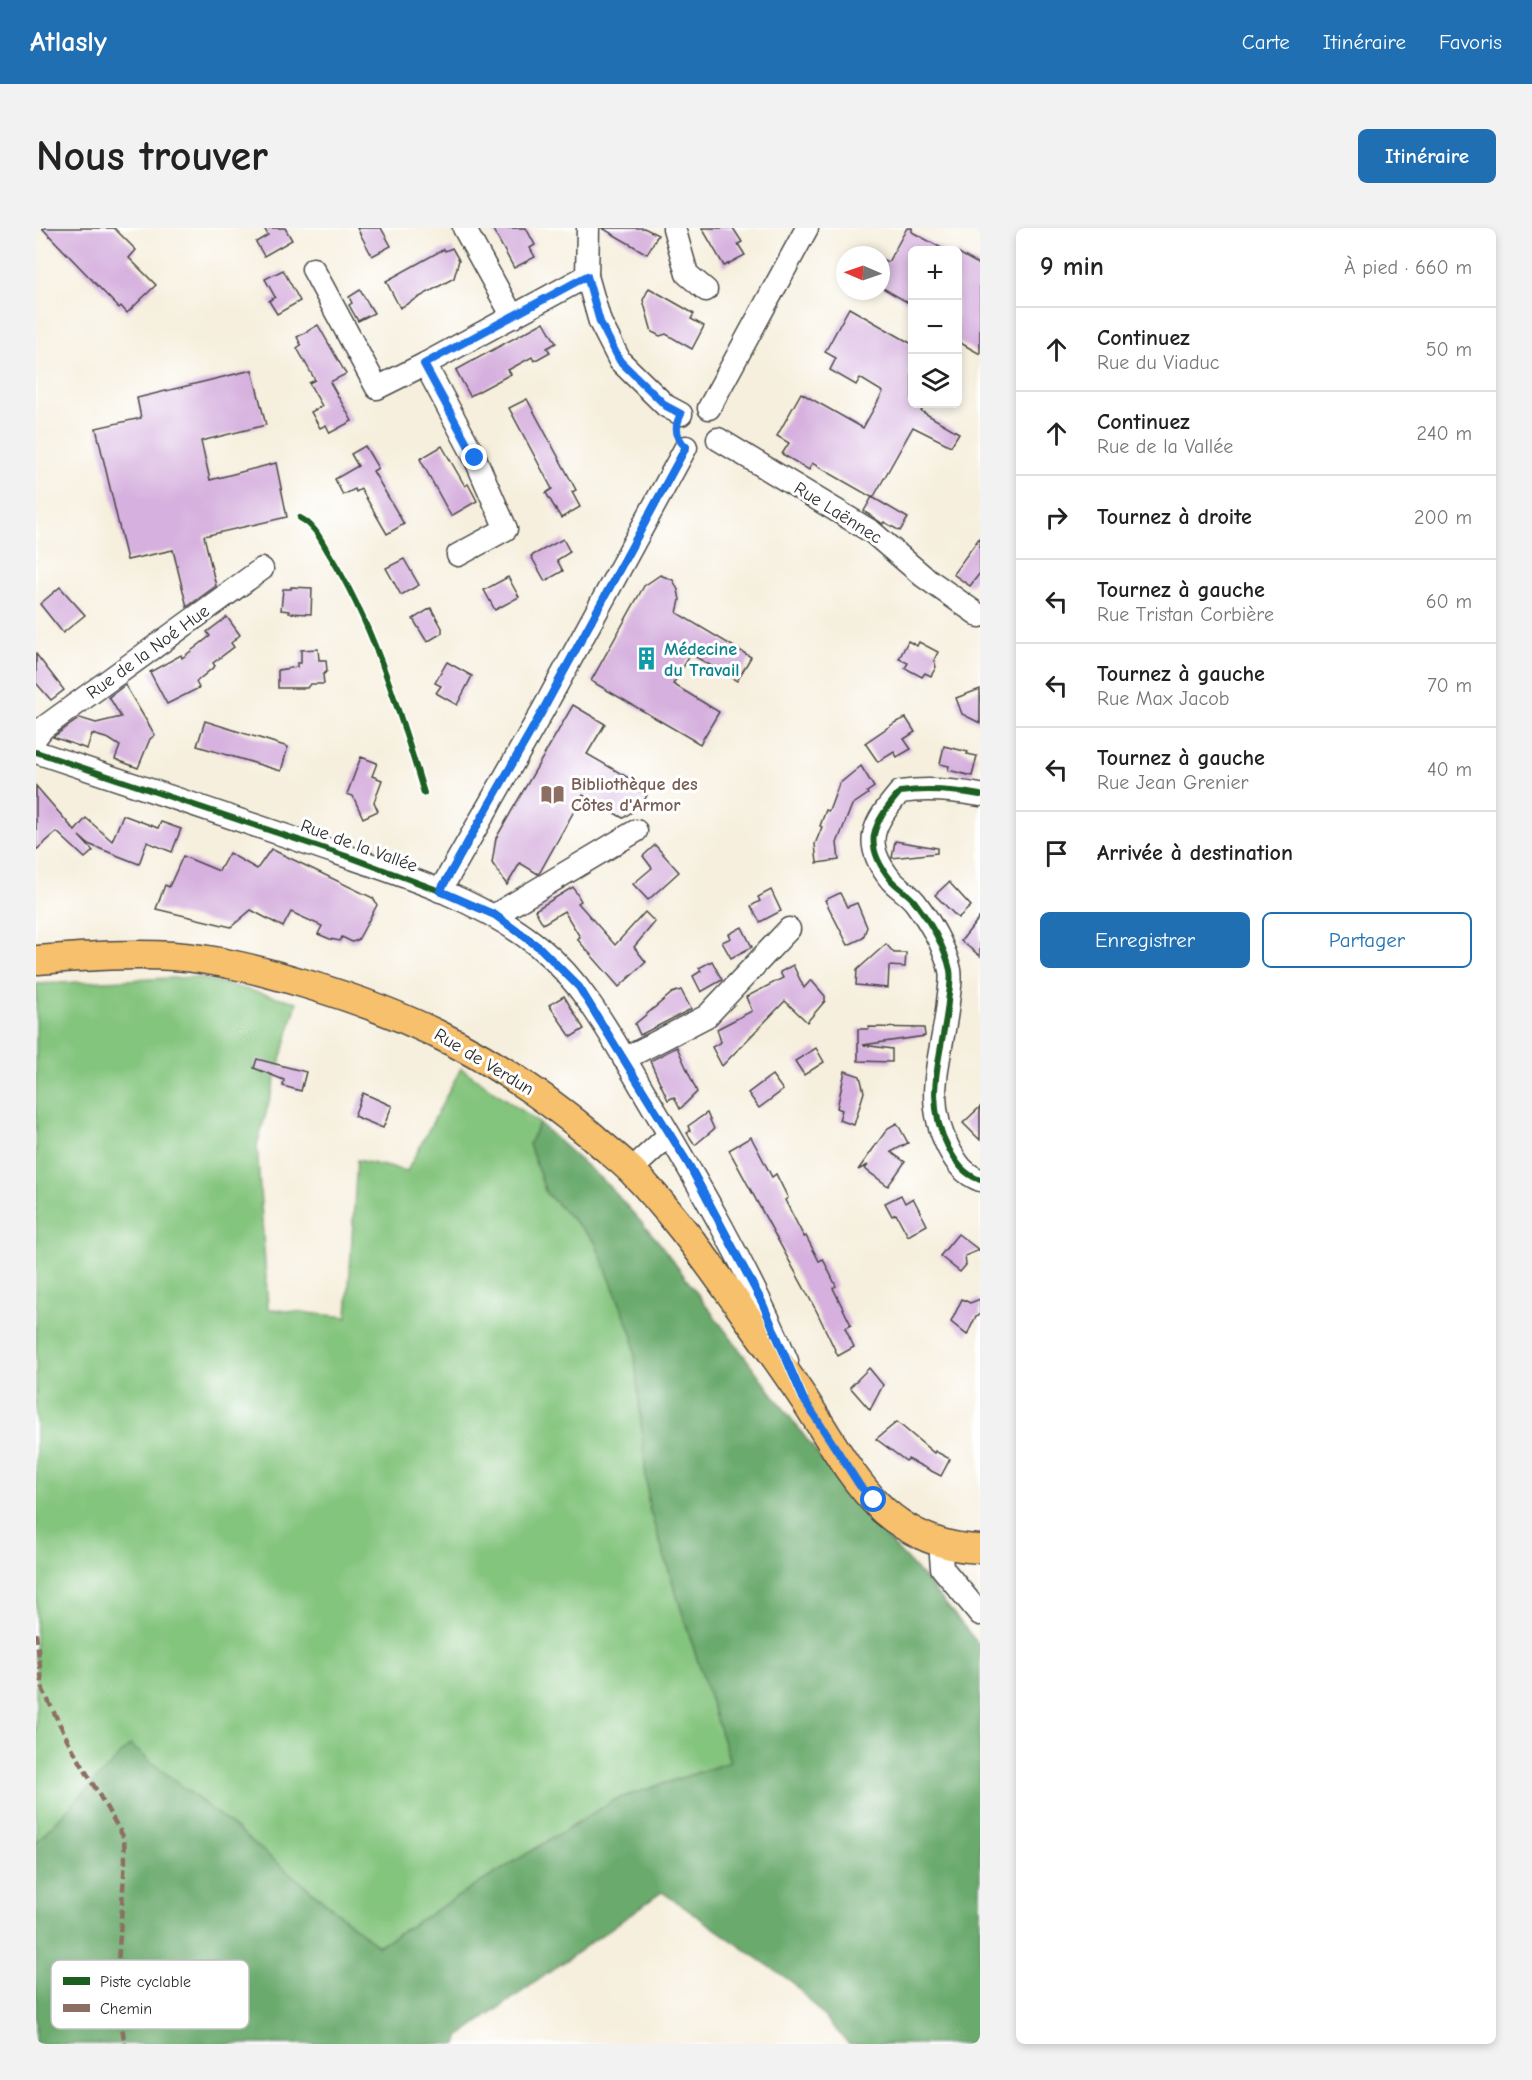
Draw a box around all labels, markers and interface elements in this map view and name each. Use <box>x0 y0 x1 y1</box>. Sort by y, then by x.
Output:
text: Atlasly <box>30 26 107 58</box>
text: Carte <box>1242 30 1290 54</box>
text: Itinéraire <box>1323 30 1406 54</box>
text: Favoris <box>1439 30 1502 54</box>
button: Itinéraire <box>1358 129 1496 183</box>
text: Nous trouver <box>36 132 268 181</box>
north arrow <box>836 246 890 300</box>
map controls <box>908 246 962 408</box>
button: + <box>908 246 962 300</box>
text: 9 min <box>1040 252 1104 282</box>
text: À pied · 660 m <box>1344 256 1472 279</box>
button: − <box>908 300 962 354</box>
text: Continuez <box>1097 325 1190 351</box>
icon: ahead <box>1040 333 1073 366</box>
text: 50 m <box>1426 338 1472 361</box>
text: Rue du Viaduc <box>1097 351 1219 374</box>
button: layers <box>908 354 962 408</box>
text: Continuez <box>1097 409 1190 435</box>
icon: ahead <box>1040 417 1073 450</box>
text: 240 m <box>1417 422 1472 445</box>
text: Rue de la Vallée <box>1097 435 1233 458</box>
route end <box>461 444 487 470</box>
street label: Rue Laënnec <box>790 478 886 548</box>
icon: right <box>1040 501 1073 534</box>
text: Tournez à droite <box>1097 504 1252 530</box>
text: 200 m <box>1414 506 1472 529</box>
text: Tournez à gauche <box>1097 577 1265 603</box>
icon: left <box>1040 585 1073 618</box>
text: 60 m <box>1426 590 1472 613</box>
street label: Rue de la Noé Hue <box>83 600 213 704</box>
text: Rue Tristan Corbière <box>1097 603 1274 626</box>
place label: Médecine du Travail <box>664 639 740 681</box>
building icon: Médecine du Travail <box>633 646 659 672</box>
text: Tournez à gauche <box>1097 661 1265 687</box>
icon: left <box>1040 669 1073 702</box>
text: 70 m <box>1427 674 1472 697</box>
text: Rue Max Jacob <box>1097 687 1229 710</box>
text: Tournez à gauche <box>1097 745 1265 771</box>
icon: left <box>1040 753 1073 786</box>
text: 40 m <box>1427 758 1472 781</box>
text: Rue Jean Grenier <box>1097 771 1249 794</box>
place label: Bibliothèque des Côtes d'Armor <box>571 774 698 816</box>
library icon: Bibliothèque des Côtes d'Armor <box>540 781 566 807</box>
street label: Rue de la Vallée <box>298 815 420 877</box>
icon: arrive <box>1040 837 1073 870</box>
text: Arrivée à destination <box>1097 840 1293 866</box>
button: Enregistrer <box>1040 912 1250 968</box>
button: Partager <box>1262 912 1472 968</box>
street label: Rue de Verdun <box>430 1024 538 1100</box>
route start <box>860 1486 886 1512</box>
legend <box>51 1960 249 2029</box>
text: Piste cyclable <box>100 1973 191 1991</box>
text: Chemin <box>100 2000 152 2018</box>

